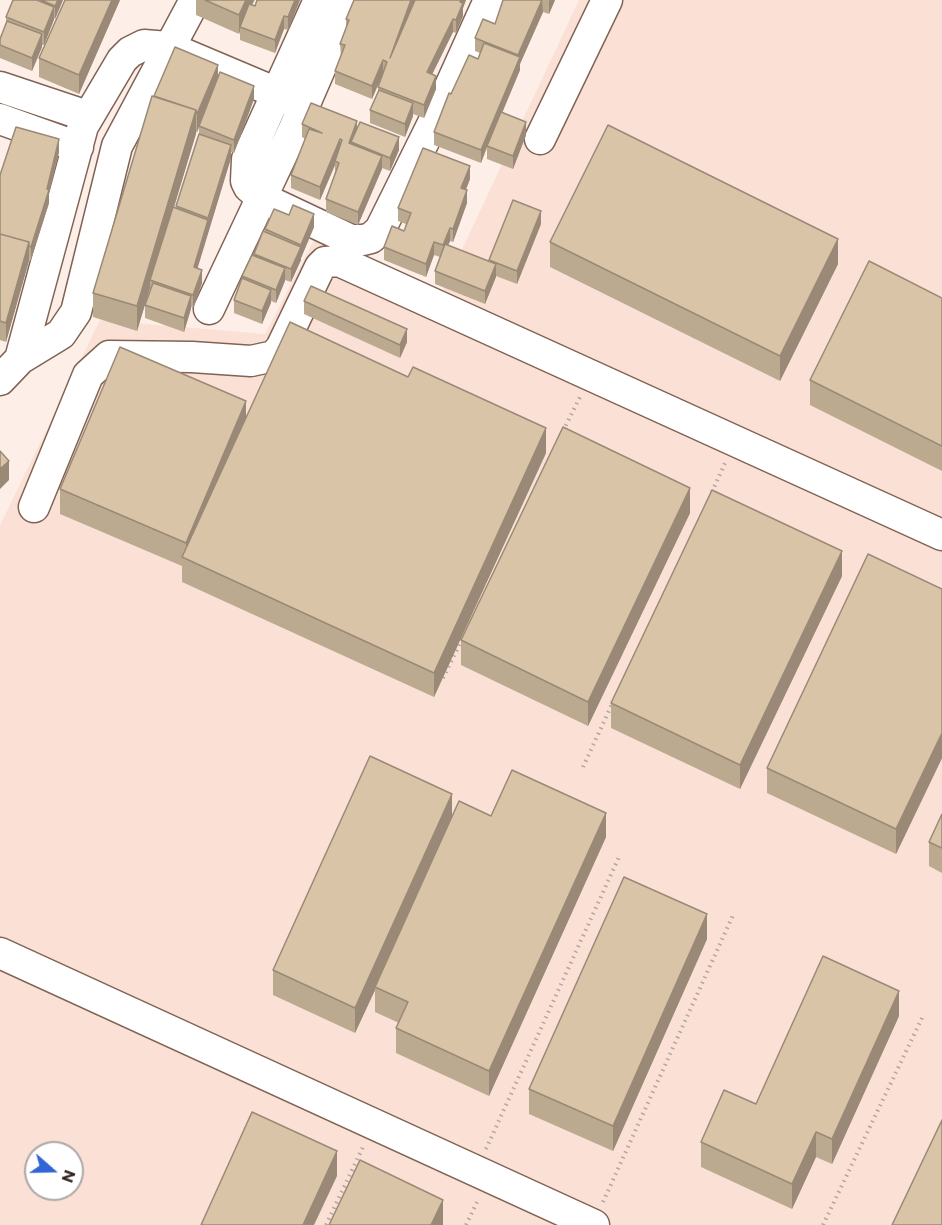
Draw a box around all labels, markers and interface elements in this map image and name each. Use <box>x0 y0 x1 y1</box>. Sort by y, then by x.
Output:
north arrow <box>24 1141 84 1201</box>
text: N <box>59 1168 80 1186</box>

